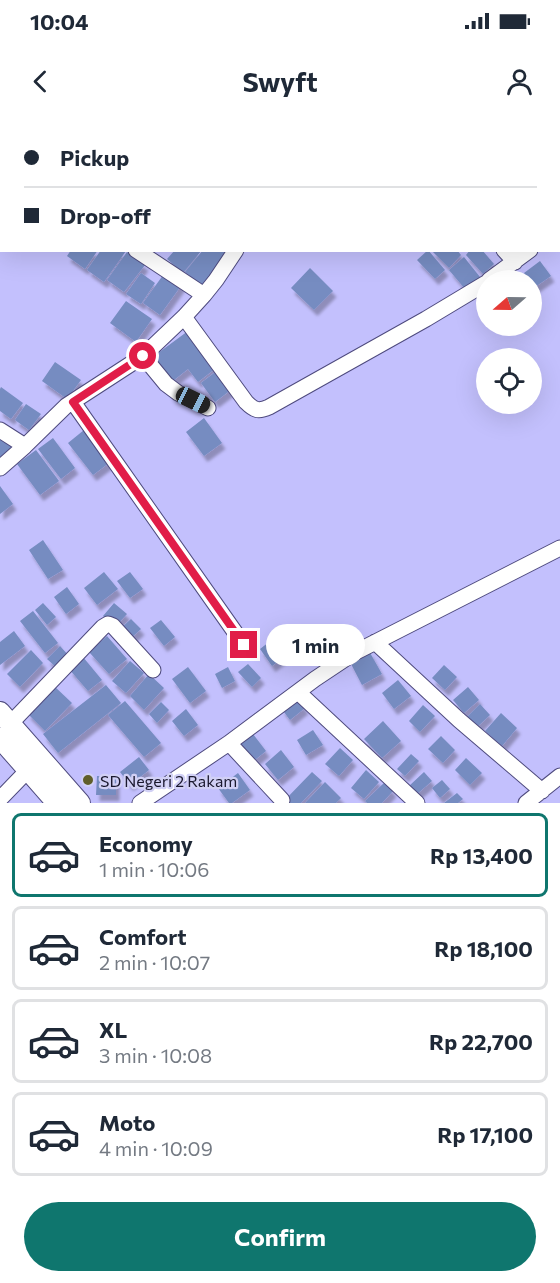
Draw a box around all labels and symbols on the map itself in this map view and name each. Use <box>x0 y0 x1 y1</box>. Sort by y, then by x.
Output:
north arrow <box>476 270 542 336</box>
route start <box>129 342 156 369</box>
car <box>173 384 213 416</box>
callout: 1 min <box>265 624 364 666</box>
route end <box>230 631 257 658</box>
place label: SD Negeri 2 Rakam <box>100 771 237 790</box>
marker: SD Negeri 2 Rakam <box>81 773 95 787</box>

